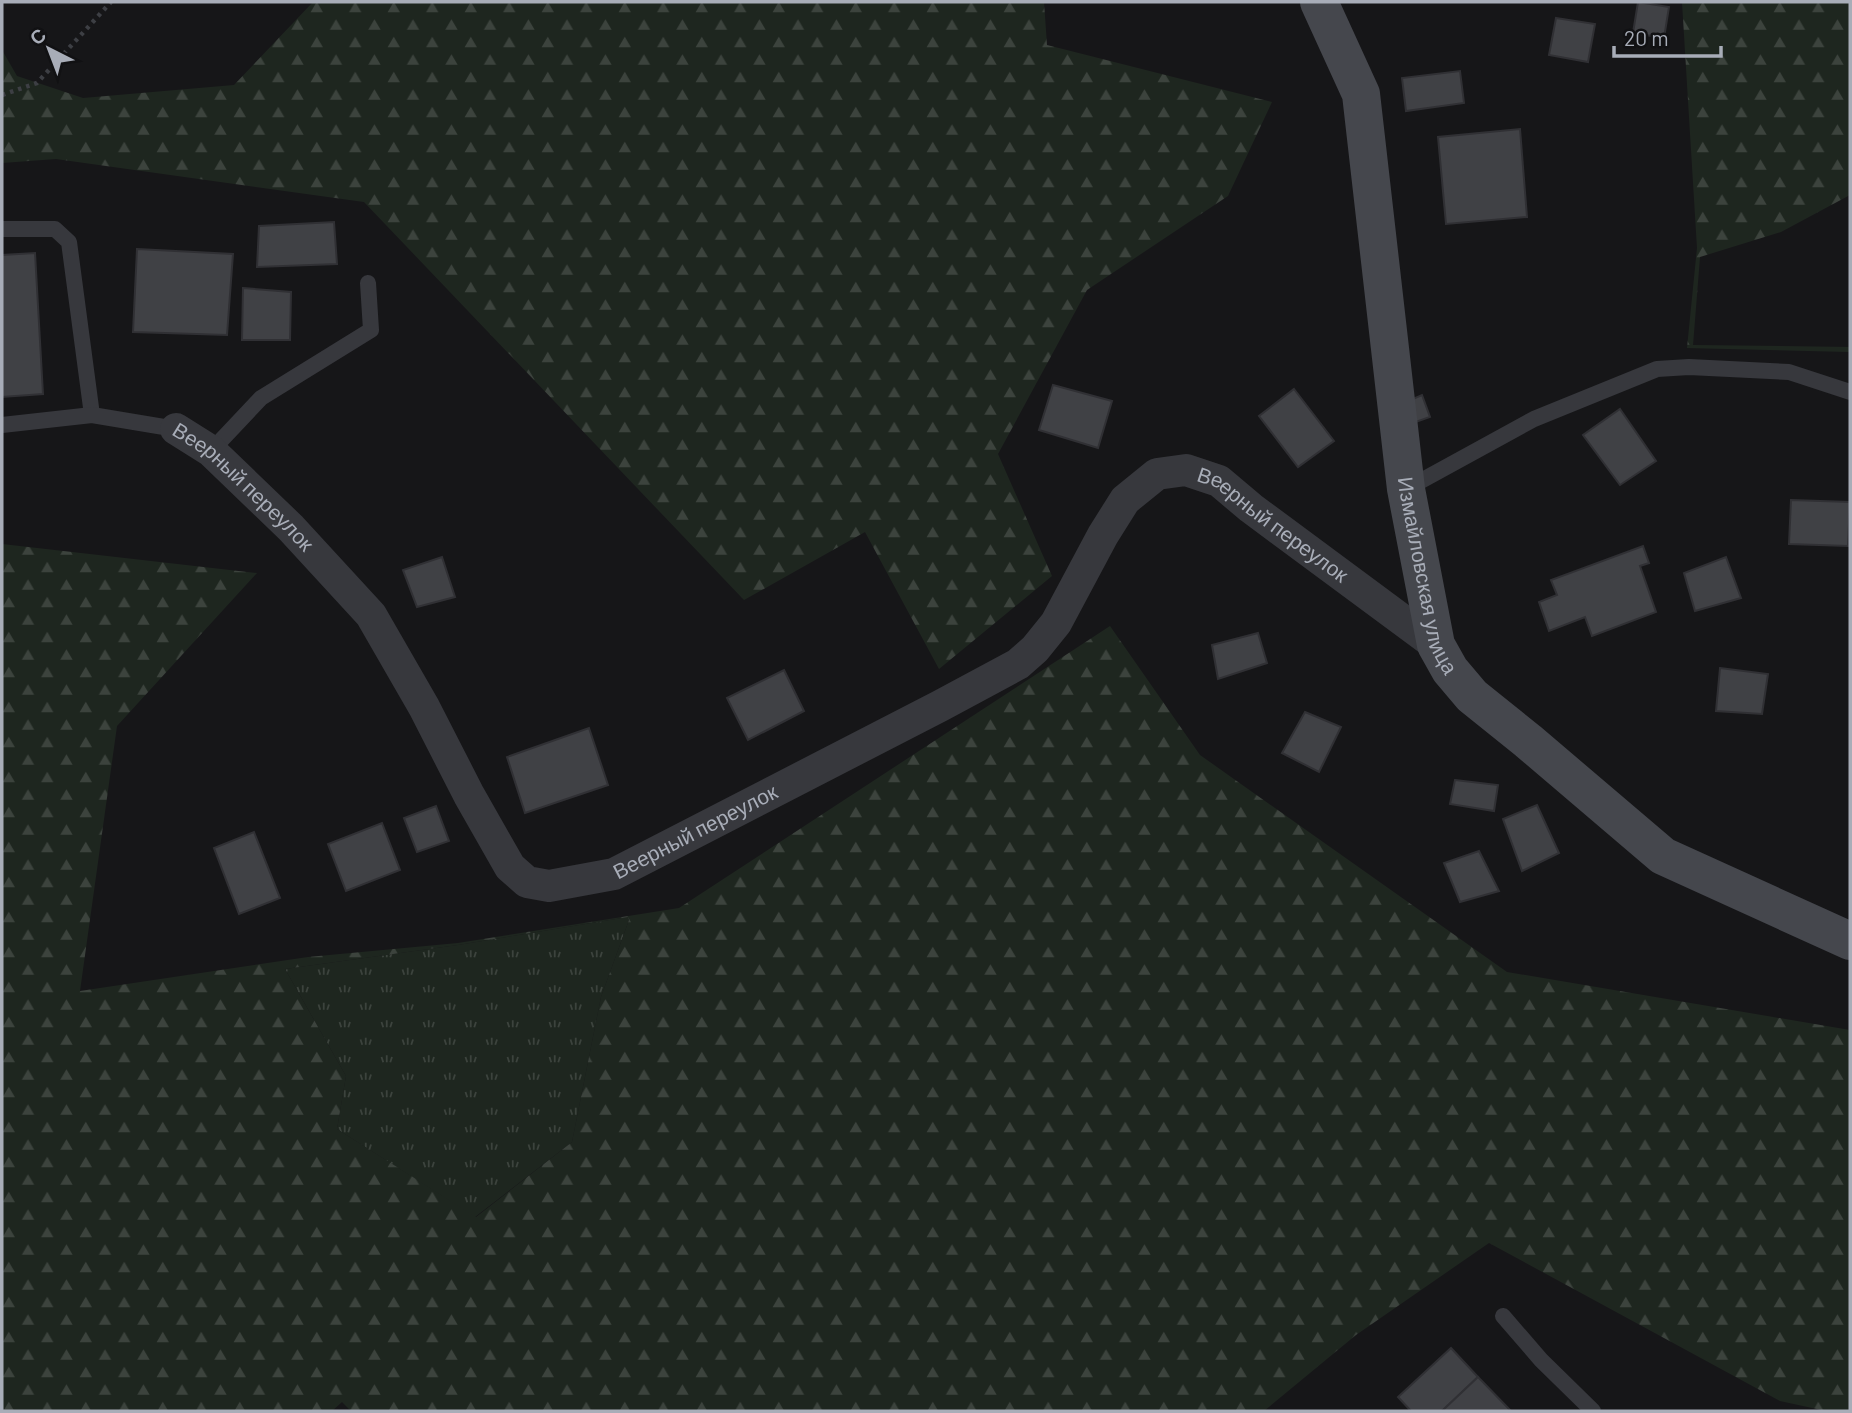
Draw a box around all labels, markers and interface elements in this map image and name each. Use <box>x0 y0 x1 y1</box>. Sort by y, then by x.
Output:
north arrow <box>14 14 84 84</box>
scale bar <box>1614 14 1721 58</box>
text: С <box>24 23 50 49</box>
text: 20 m <box>1624 25 1669 50</box>
street label: Веерный переулок <box>169 416 320 556</box>
street label: Веерный переулок <box>1195 461 1354 587</box>
street label: Измайловская улица <box>1394 475 1464 678</box>
street label: Веерный переулок <box>608 778 782 883</box>

